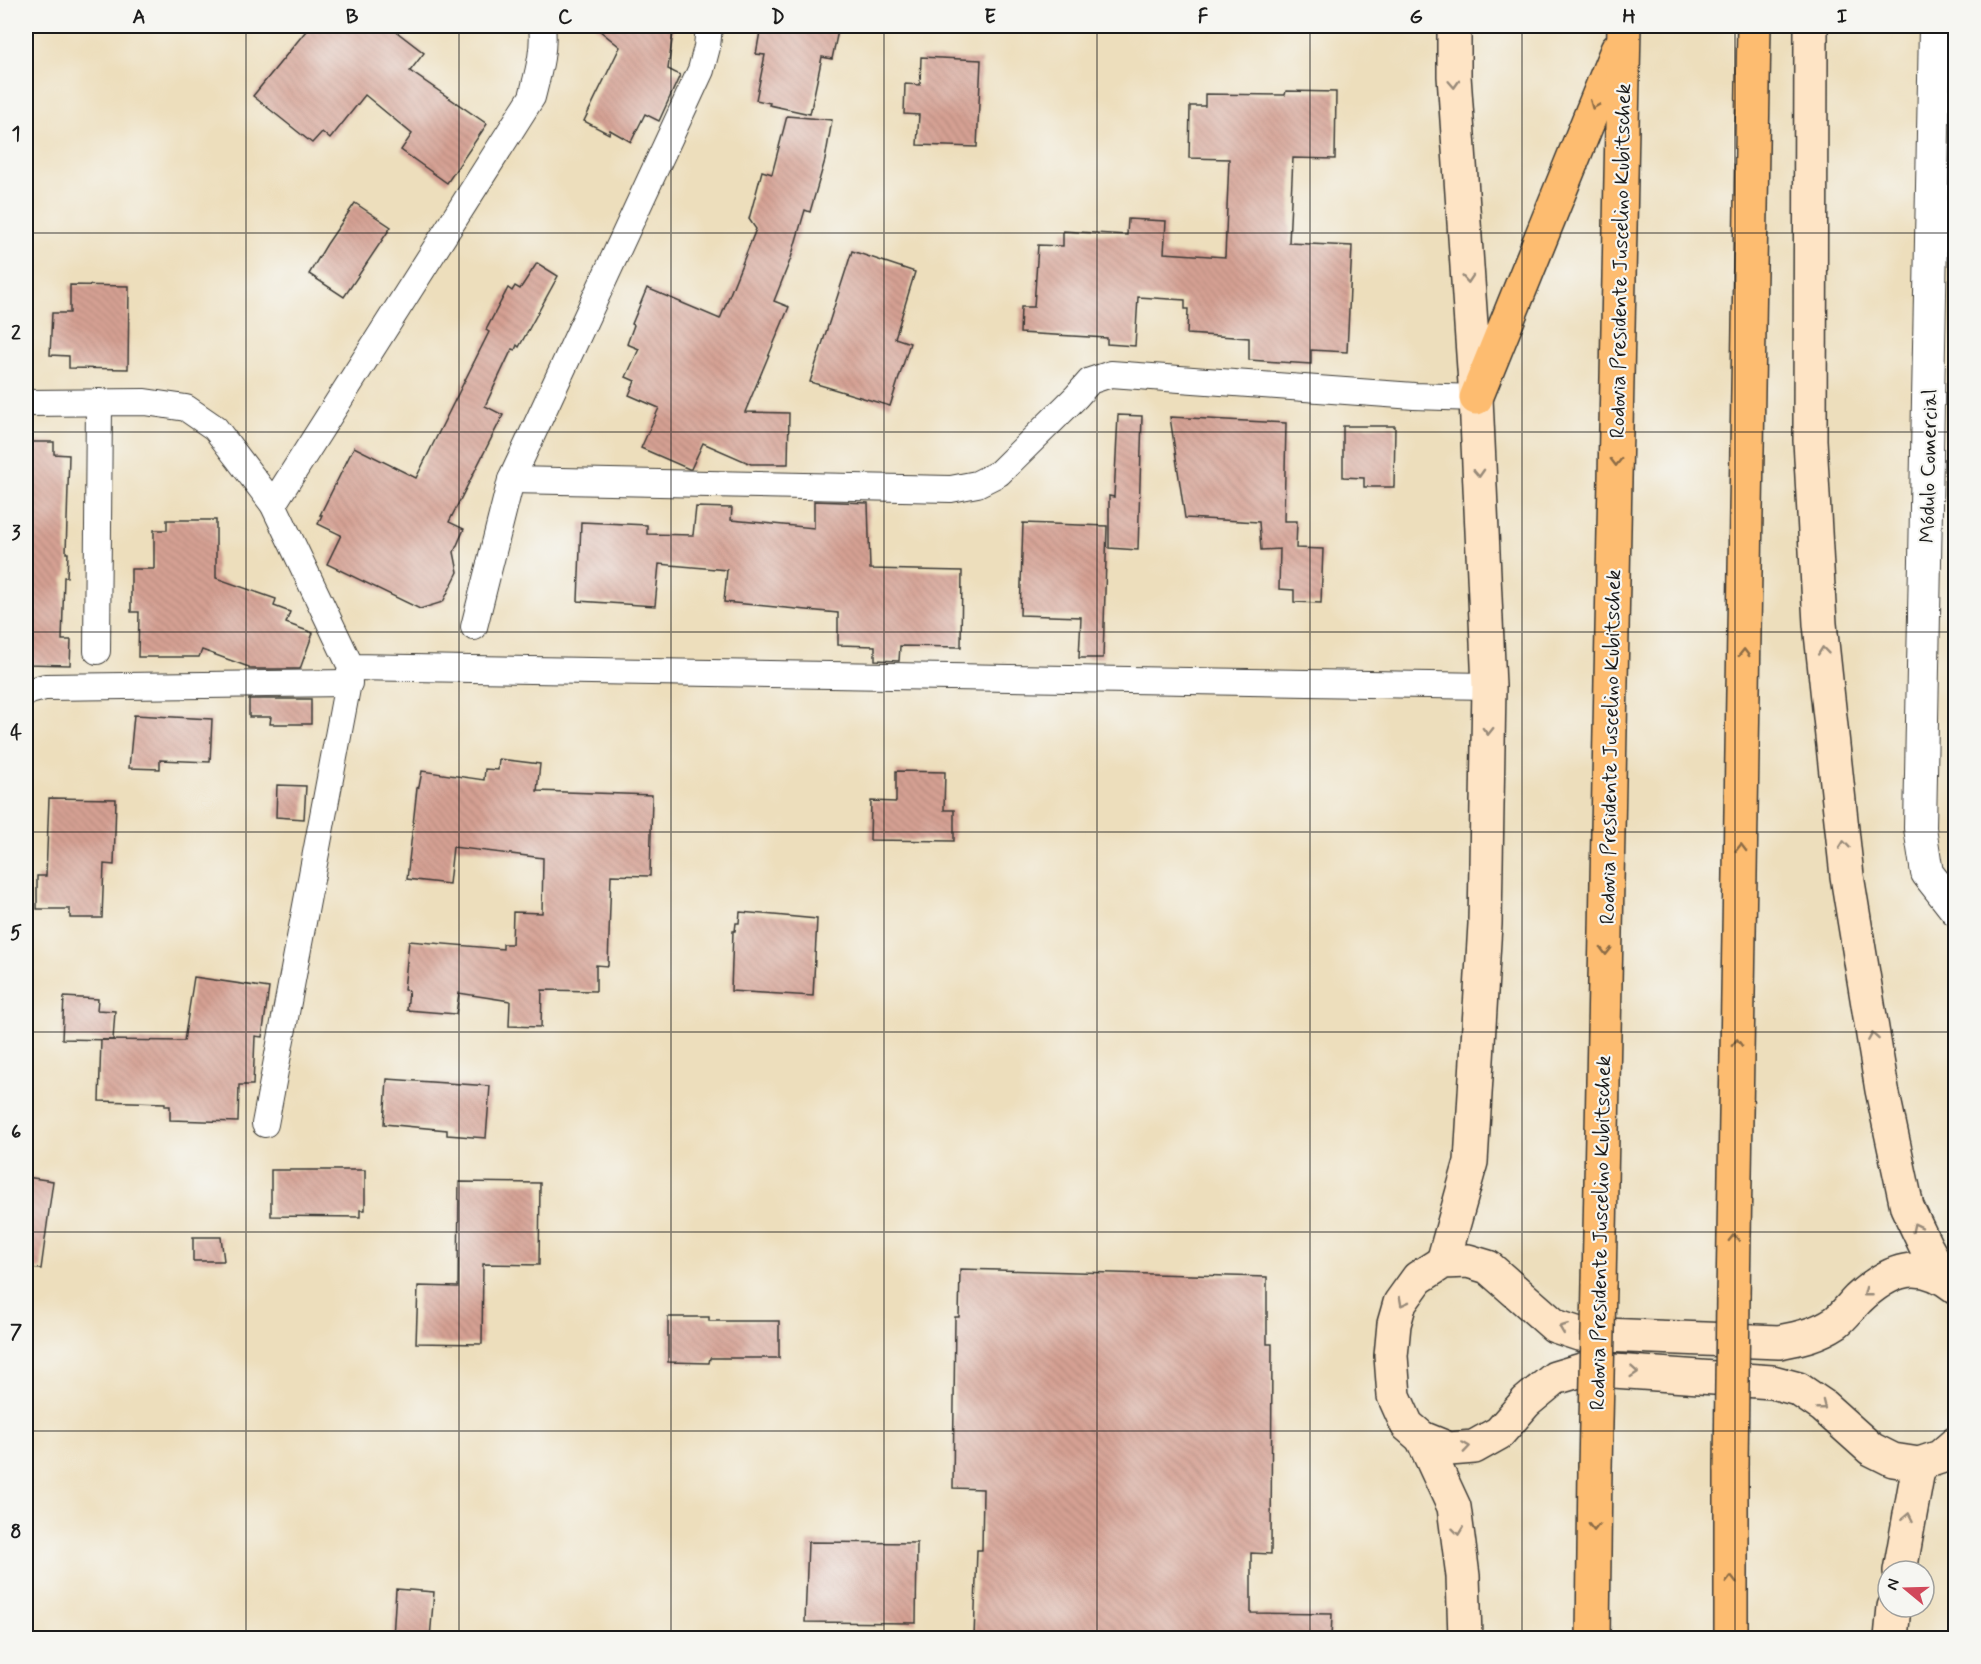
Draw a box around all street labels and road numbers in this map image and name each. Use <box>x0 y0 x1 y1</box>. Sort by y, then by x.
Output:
street label: Rodovia Presidente Juscelino Kubitschek <box>1604 83 1638 439</box>
street label: Módulo Comercial <box>1914 389 1944 543</box>
street label: Rodovia Presidente Juscelino Kubitschek <box>1594 569 1628 925</box>
street label: Rodovia Presidente Juscelino Kubitschek <box>1584 1055 1618 1411</box>

